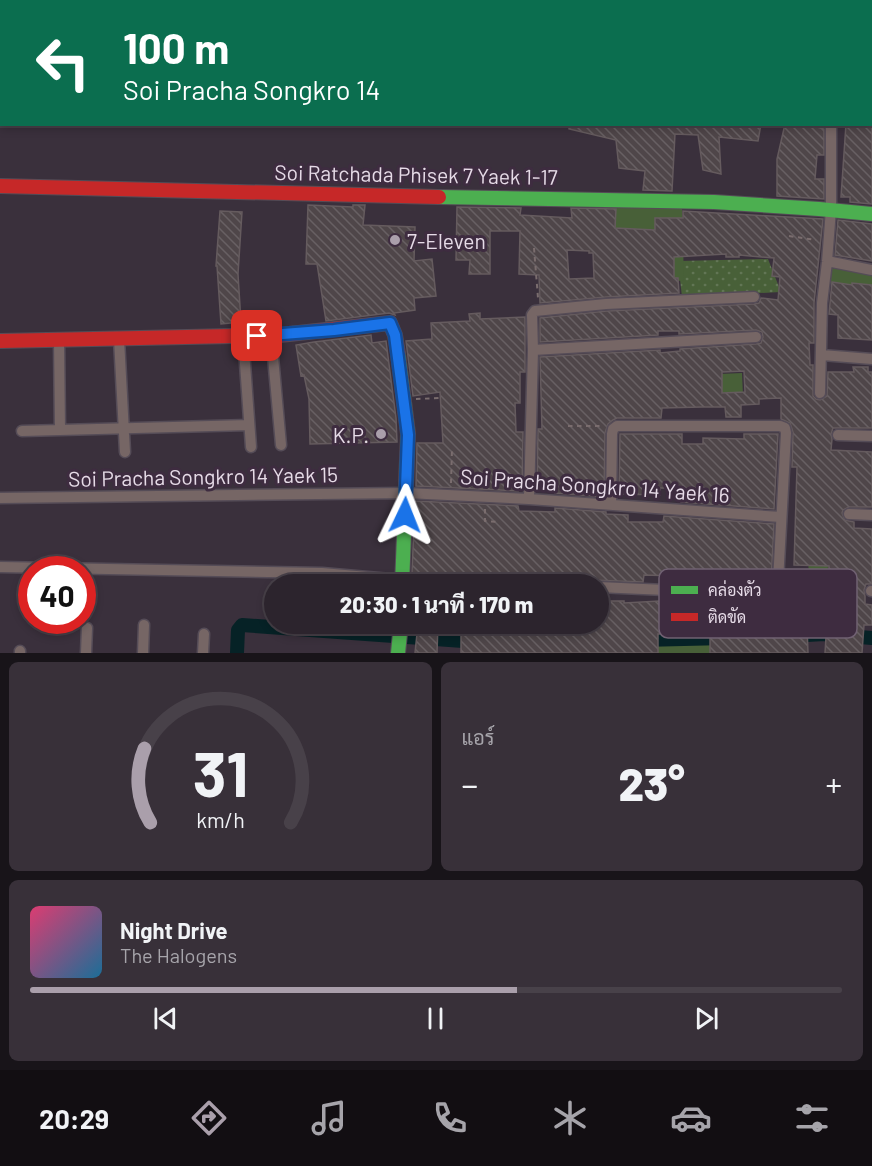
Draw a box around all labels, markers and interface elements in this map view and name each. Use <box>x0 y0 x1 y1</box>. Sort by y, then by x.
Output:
text: 100 m <box>123 22 229 72</box>
icon: left <box>24 24 102 102</box>
text: Soi Pracha Songkro 14 <box>123 73 380 105</box>
street label: Soi Ratchada Phisek 7 Yaek 1-17 <box>274 159 558 189</box>
place label: 7-Eleven <box>407 228 486 253</box>
marker: 7-Eleven <box>388 233 402 247</box>
pin <box>231 310 282 361</box>
icon: arrive <box>240 319 273 352</box>
place label: K.P. <box>333 422 369 447</box>
marker: K.P. <box>374 427 388 441</box>
street label: Soi Pracha Songkro 14 Yaek 15 <box>68 461 338 491</box>
street label: Soi Pracha Songkro 14 Yaek 16 <box>459 463 731 507</box>
position arrow <box>373 483 437 547</box>
speed limit sign: 40 <box>18 556 96 634</box>
legend <box>659 569 857 638</box>
text: คล่องตัว <box>708 580 762 599</box>
text: 20:30 · 1 นาที · 170 m <box>340 591 533 617</box>
text: ติดขัด <box>708 607 746 626</box>
text: แอร์ <box>462 725 495 749</box>
text: 31 <box>192 735 248 809</box>
text: 23° <box>619 756 685 810</box>
text: − <box>462 764 478 804</box>
text: + <box>825 764 842 804</box>
text: km/h <box>196 808 245 833</box>
text: Night Drive <box>120 917 228 943</box>
text: The Halogens <box>120 943 237 967</box>
icon: previous <box>149 1002 182 1035</box>
icon: pause <box>419 1002 452 1035</box>
icon: next <box>690 1002 723 1035</box>
icon: directions <box>188 1097 230 1139</box>
icon: music <box>308 1097 350 1139</box>
icon: phone <box>429 1097 471 1139</box>
icon: climate <box>549 1097 591 1139</box>
icon: car <box>670 1097 712 1139</box>
icon: filters <box>791 1097 833 1139</box>
text: 20:29 <box>39 1102 109 1134</box>

